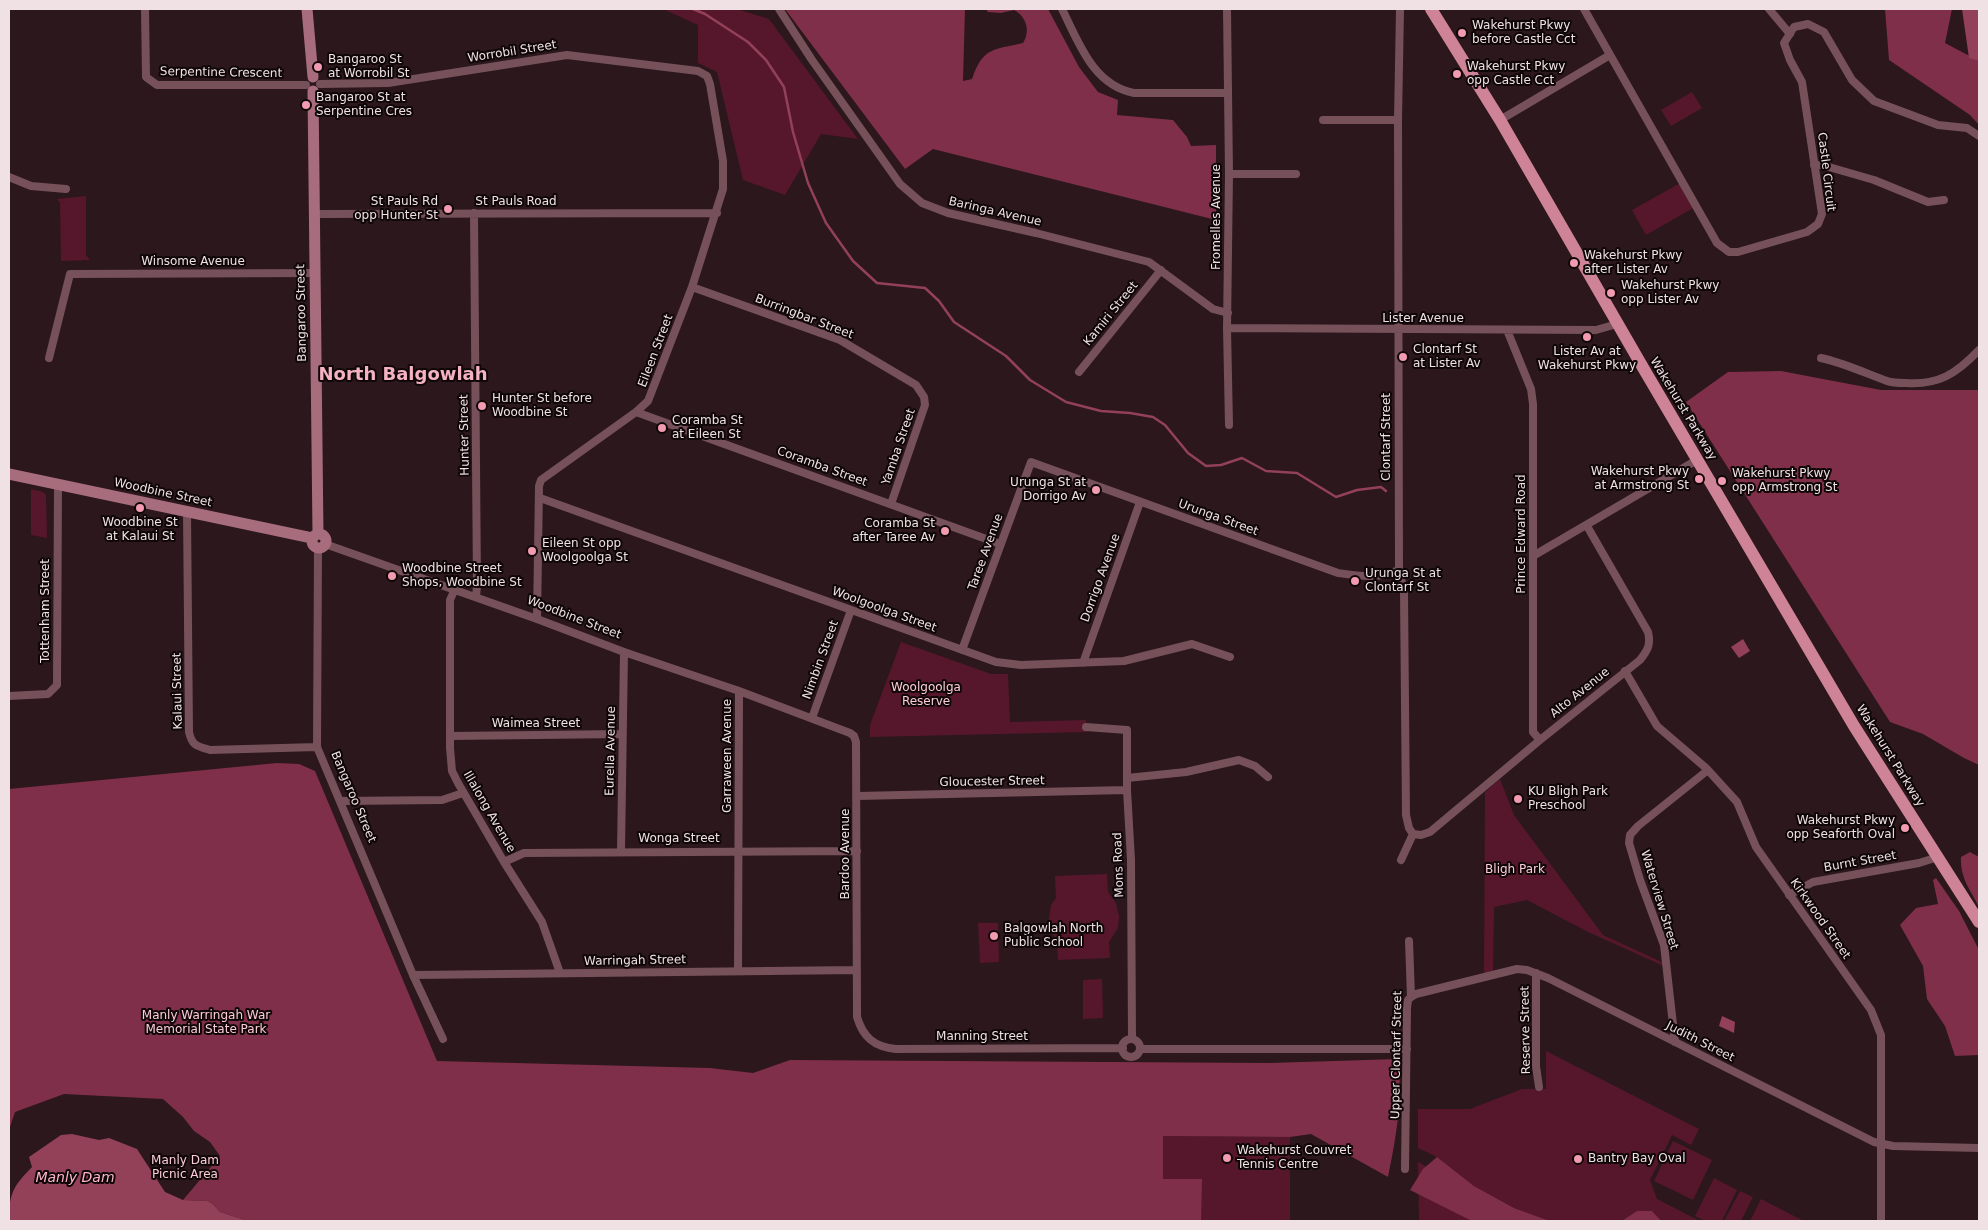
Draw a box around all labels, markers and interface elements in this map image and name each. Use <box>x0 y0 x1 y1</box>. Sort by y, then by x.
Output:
place label: Wakehurst Pkwy before Castle Cct <box>1472 19 1575 47</box>
marker: Wakehurst Pkwy before Castle Cct <box>1456 27 1468 39</box>
street label: Worrobil Street <box>467 38 557 66</box>
place label: Bangaroo St at Worrobil St <box>328 53 410 81</box>
place label: Wakehurst Pkwy opp Castle Cct <box>1467 60 1565 88</box>
marker: Bangaroo St at Worrobil St <box>312 61 324 73</box>
street label: Serpentine Crescent <box>160 65 282 81</box>
marker: Wakehurst Pkwy opp Castle Cct <box>1451 68 1463 80</box>
place label: Bangaroo St at Serpentine Cres <box>316 91 412 119</box>
marker: Bangaroo St at Serpentine Cres <box>300 99 312 111</box>
street label: Castle Circuit <box>1814 131 1838 213</box>
street label: Fromelles Avenue <box>1210 164 1224 270</box>
street label: Baringa Avenue <box>947 194 1043 230</box>
place label: St Pauls Rd opp Hunter St <box>354 195 438 223</box>
street label: St Pauls Road <box>475 195 557 209</box>
marker: St Pauls Rd opp Hunter St <box>442 203 454 215</box>
place label: Wakehurst Pkwy after Lister Av <box>1584 249 1682 277</box>
street label: Winsome Avenue <box>141 255 245 269</box>
marker: Wakehurst Pkwy after Lister Av <box>1568 257 1580 269</box>
street label: Bangaroo Street <box>294 264 310 362</box>
street label: Kamiri Street <box>1081 279 1141 349</box>
place label: Wakehurst Pkwy opp Lister Av <box>1621 279 1719 307</box>
marker: Wakehurst Pkwy opp Lister Av <box>1605 287 1617 299</box>
street label: Burringbar Street <box>753 292 855 342</box>
street label: Lister Avenue <box>1382 312 1464 326</box>
street label: Eileen Street <box>635 313 677 389</box>
marker: Lister Av at Wakehurst Pkwy <box>1581 331 1593 343</box>
place label: Clontarf St at Lister Av <box>1413 343 1481 371</box>
place label: Lister Av at Wakehurst Pkwy <box>1538 345 1636 373</box>
marker: Clontarf St at Lister Av <box>1397 351 1409 363</box>
street label: Wakehurst Parkway <box>1647 355 1719 463</box>
district label: North Balgowlah <box>318 364 488 386</box>
place label: Hunter St before Woodbine St <box>492 392 592 420</box>
street label: Clontarf Street <box>1380 393 1394 481</box>
street label: Hunter Street <box>457 394 473 476</box>
marker: Hunter St before Woodbine St <box>476 400 488 412</box>
street label: Yamba Street <box>879 407 919 487</box>
place label: Coramba St at Eileen St <box>672 414 743 442</box>
marker: Coramba St at Eileen St <box>656 422 668 434</box>
street label: Coramba Street <box>775 444 869 490</box>
place label: Wakehurst Pkwy at Armstrong St <box>1591 465 1689 493</box>
place label: Wakehurst Pkwy opp Armstrong St <box>1732 467 1837 495</box>
marker: Wakehurst Pkwy at Armstrong St <box>1693 473 1705 485</box>
street label: Prince Edward Road <box>1515 474 1529 594</box>
marker: Wakehurst Pkwy opp Armstrong St <box>1716 475 1728 487</box>
street label: Woodbine Street <box>113 476 213 510</box>
place label: Urunga St at Dorrigo Av <box>1010 476 1086 504</box>
marker: Urunga St at Dorrigo Av <box>1090 484 1102 496</box>
street label: Urunga Street <box>1176 497 1260 539</box>
marker: Woodbine St at Kalaui St <box>134 502 146 514</box>
street label: Taree Avenue <box>965 512 1007 592</box>
place label: Woodbine St at Kalaui St <box>102 516 178 544</box>
place label: Coramba St after Taree Av <box>852 517 935 545</box>
marker: Coramba St after Taree Av <box>939 525 951 537</box>
street label: Dorrigo Avenue <box>1078 532 1124 624</box>
place label: Eileen St opp Woolgoolga St <box>542 537 628 565</box>
marker: Eileen St opp Woolgoolga St <box>526 545 538 557</box>
street label: Tottenham Street <box>39 559 53 663</box>
place label: Woodbine Street Shops, Woodbine St <box>402 562 522 590</box>
place label: Urunga St at Clontarf St <box>1365 567 1441 595</box>
marker: Woodbine Street Shops, Woodbine St <box>386 570 398 582</box>
marker: Urunga St at Clontarf St <box>1349 575 1361 587</box>
street label: Woolgoolga Street <box>830 584 938 636</box>
street label: Woodbine Street <box>525 593 623 643</box>
street label: Nimbin Street <box>800 619 842 701</box>
street label: Kalaui Street <box>170 652 186 730</box>
street label: Alto Avenue <box>1547 665 1613 721</box>
park label: Woolgoolga Reserve <box>891 681 961 709</box>
street label: Garraween Avenue <box>721 699 735 813</box>
street label: Wakehurst Parkway <box>1853 702 1927 810</box>
street label: Eurella Avenue <box>603 706 619 796</box>
street label: Waimea Street <box>492 717 580 731</box>
street label: Bangaroo Street <box>327 749 379 845</box>
street label: Illalong Avenue <box>460 769 518 855</box>
street label: Gloucester Street <box>939 774 1045 790</box>
place label: KU Bligh Park Preschool <box>1528 785 1608 813</box>
marker: KU Bligh Park Preschool <box>1512 793 1524 805</box>
street label: Bardoo Avenue <box>839 808 853 900</box>
place label: Wakehurst Pkwy opp Seaforth Oval <box>1786 814 1895 842</box>
marker: Wakehurst Pkwy opp Seaforth Oval <box>1899 822 1911 834</box>
street label: Wonga Street <box>638 832 720 846</box>
street label: Mons Road <box>1111 832 1127 898</box>
street label: Waterview Street <box>1637 848 1681 952</box>
street label: Burnt Street <box>1823 849 1897 875</box>
park label: Bligh Park <box>1485 863 1545 877</box>
street label: Kirkwood Street <box>1787 876 1853 962</box>
place label: Balgowlah North Public School <box>1004 922 1103 950</box>
marker: Balgowlah North Public School <box>988 930 1000 942</box>
street label: Warringah Street <box>584 953 686 969</box>
street label: Reserve Street <box>1518 986 1534 1074</box>
street label: Upper Clontarf Street <box>1389 991 1405 1119</box>
park label: Manly Warringah War Memorial State Park <box>142 1009 270 1037</box>
street label: Judith Street <box>1663 1019 1737 1065</box>
street label: Manning Street <box>936 1030 1028 1044</box>
place label: Wakehurst Couvret Tennis Centre <box>1237 1144 1351 1172</box>
marker: Wakehurst Couvret Tennis Centre <box>1221 1152 1233 1164</box>
place label: Bantry Bay Oval <box>1588 1152 1685 1166</box>
marker: Bantry Bay Oval <box>1572 1153 1584 1165</box>
park label: Manly Dam Picnic Area <box>151 1154 219 1182</box>
water label: Manly Dam <box>35 1170 115 1186</box>

